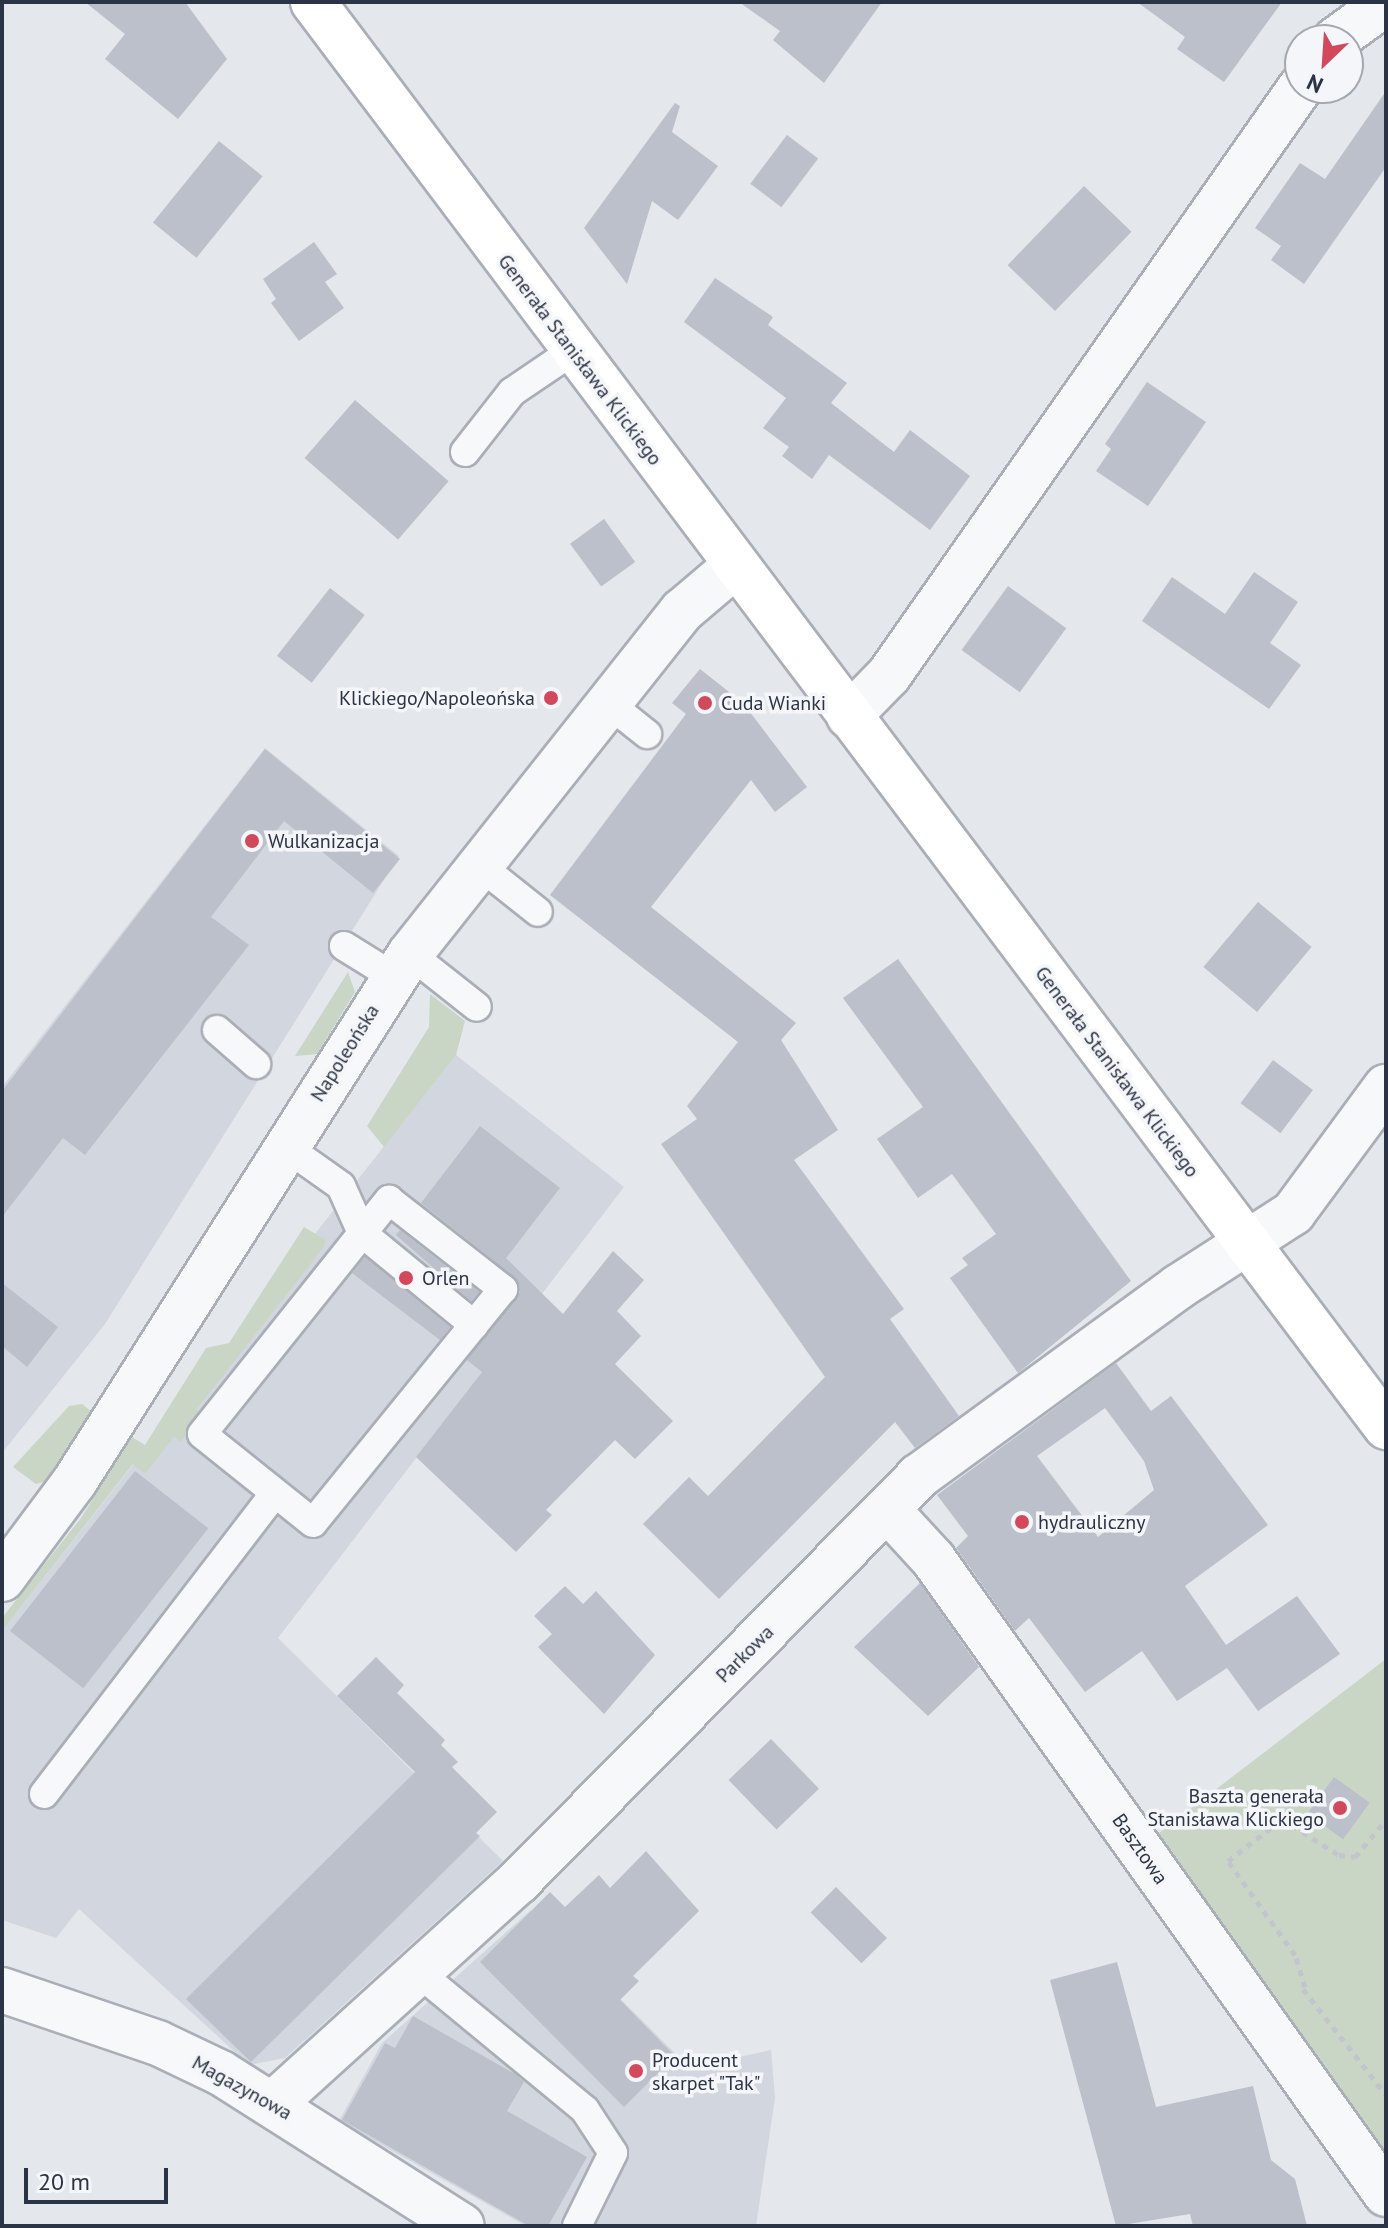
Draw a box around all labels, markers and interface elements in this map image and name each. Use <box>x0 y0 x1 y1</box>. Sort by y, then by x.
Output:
north arrow <box>1284 24 1364 104</box>
text: N <box>1302 68 1327 100</box>
street label: Generała Stanisława Klickiego <box>493 250 667 470</box>
place label: Klickiego/Napoleońska <box>339 686 535 710</box>
marker: Klickiego/Napoleońska <box>542 689 560 707</box>
place label: Cuda Wianki <box>721 691 827 715</box>
marker: Cuda Wianki <box>696 694 714 712</box>
place label: Wulkanizacja <box>268 829 379 853</box>
marker: Wulkanizacja <box>243 832 261 850</box>
street label: Generała Stanisława Klickiego <box>1030 962 1204 1182</box>
street label: Napoleońska <box>306 1000 384 1106</box>
place label: Orlen <box>422 1266 469 1290</box>
marker: Orlen <box>397 1269 415 1287</box>
place label: hydrauliczny <box>1038 1510 1146 1534</box>
marker: hydrauliczny <box>1013 1513 1031 1531</box>
street label: Parkowa <box>711 1620 779 1688</box>
place label: Baszta generała Stanisława Klickiego <box>1147 1784 1324 1831</box>
marker: Baszta generała Stanisława Klickiego <box>1331 1799 1349 1817</box>
street label: Basztowa <box>1107 1809 1173 1889</box>
place label: Producent skarpet "Tak" <box>652 2048 762 2095</box>
street label: Magazynowa <box>188 2051 296 2125</box>
marker: Producent skarpet "Tak" <box>627 2062 645 2080</box>
scale bar <box>28 2152 172 2202</box>
text: 20 m <box>38 2166 90 2197</box>

